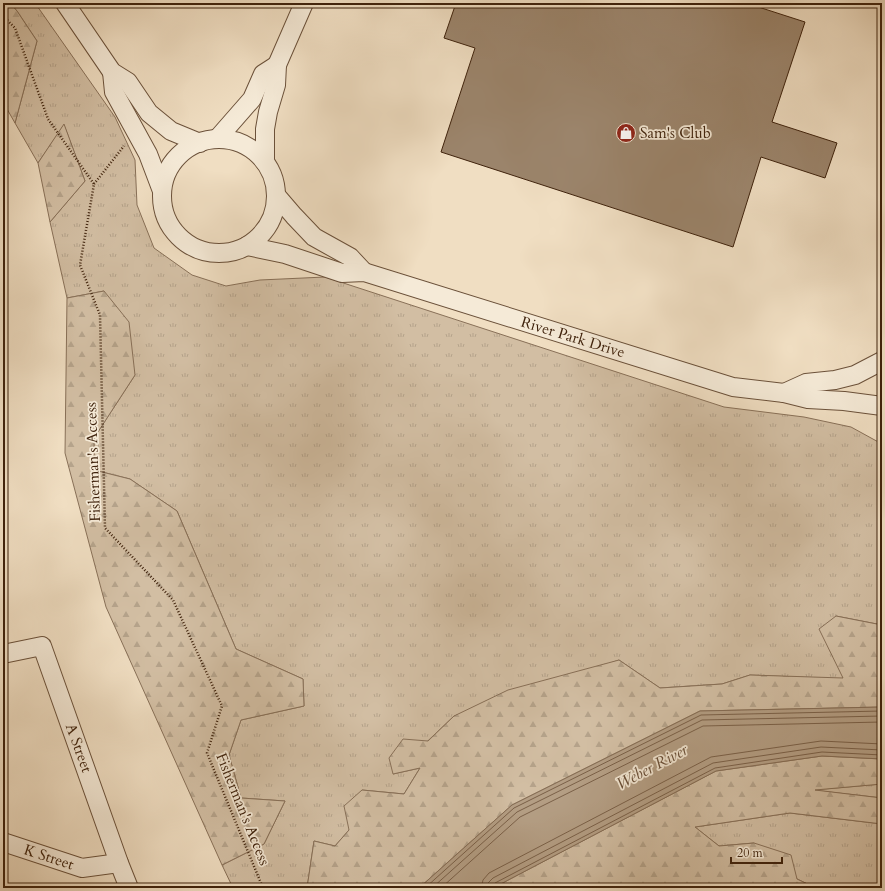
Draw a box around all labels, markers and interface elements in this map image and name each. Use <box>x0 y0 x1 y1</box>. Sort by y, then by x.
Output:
shop icon: Sam's Club <box>615 122 637 144</box>
place label: Sam's Club <box>640 123 711 143</box>
street label: River Park Drive <box>519 312 628 362</box>
street label: Fisherman's Access <box>81 402 105 522</box>
street label: A Street <box>61 721 97 776</box>
water label: Weber River <box>612 739 692 795</box>
street label: Fisherman's Access <box>211 750 275 868</box>
scale bar <box>731 839 782 865</box>
street label: K Street <box>22 840 77 875</box>
text: 20 m <box>737 845 764 861</box>

